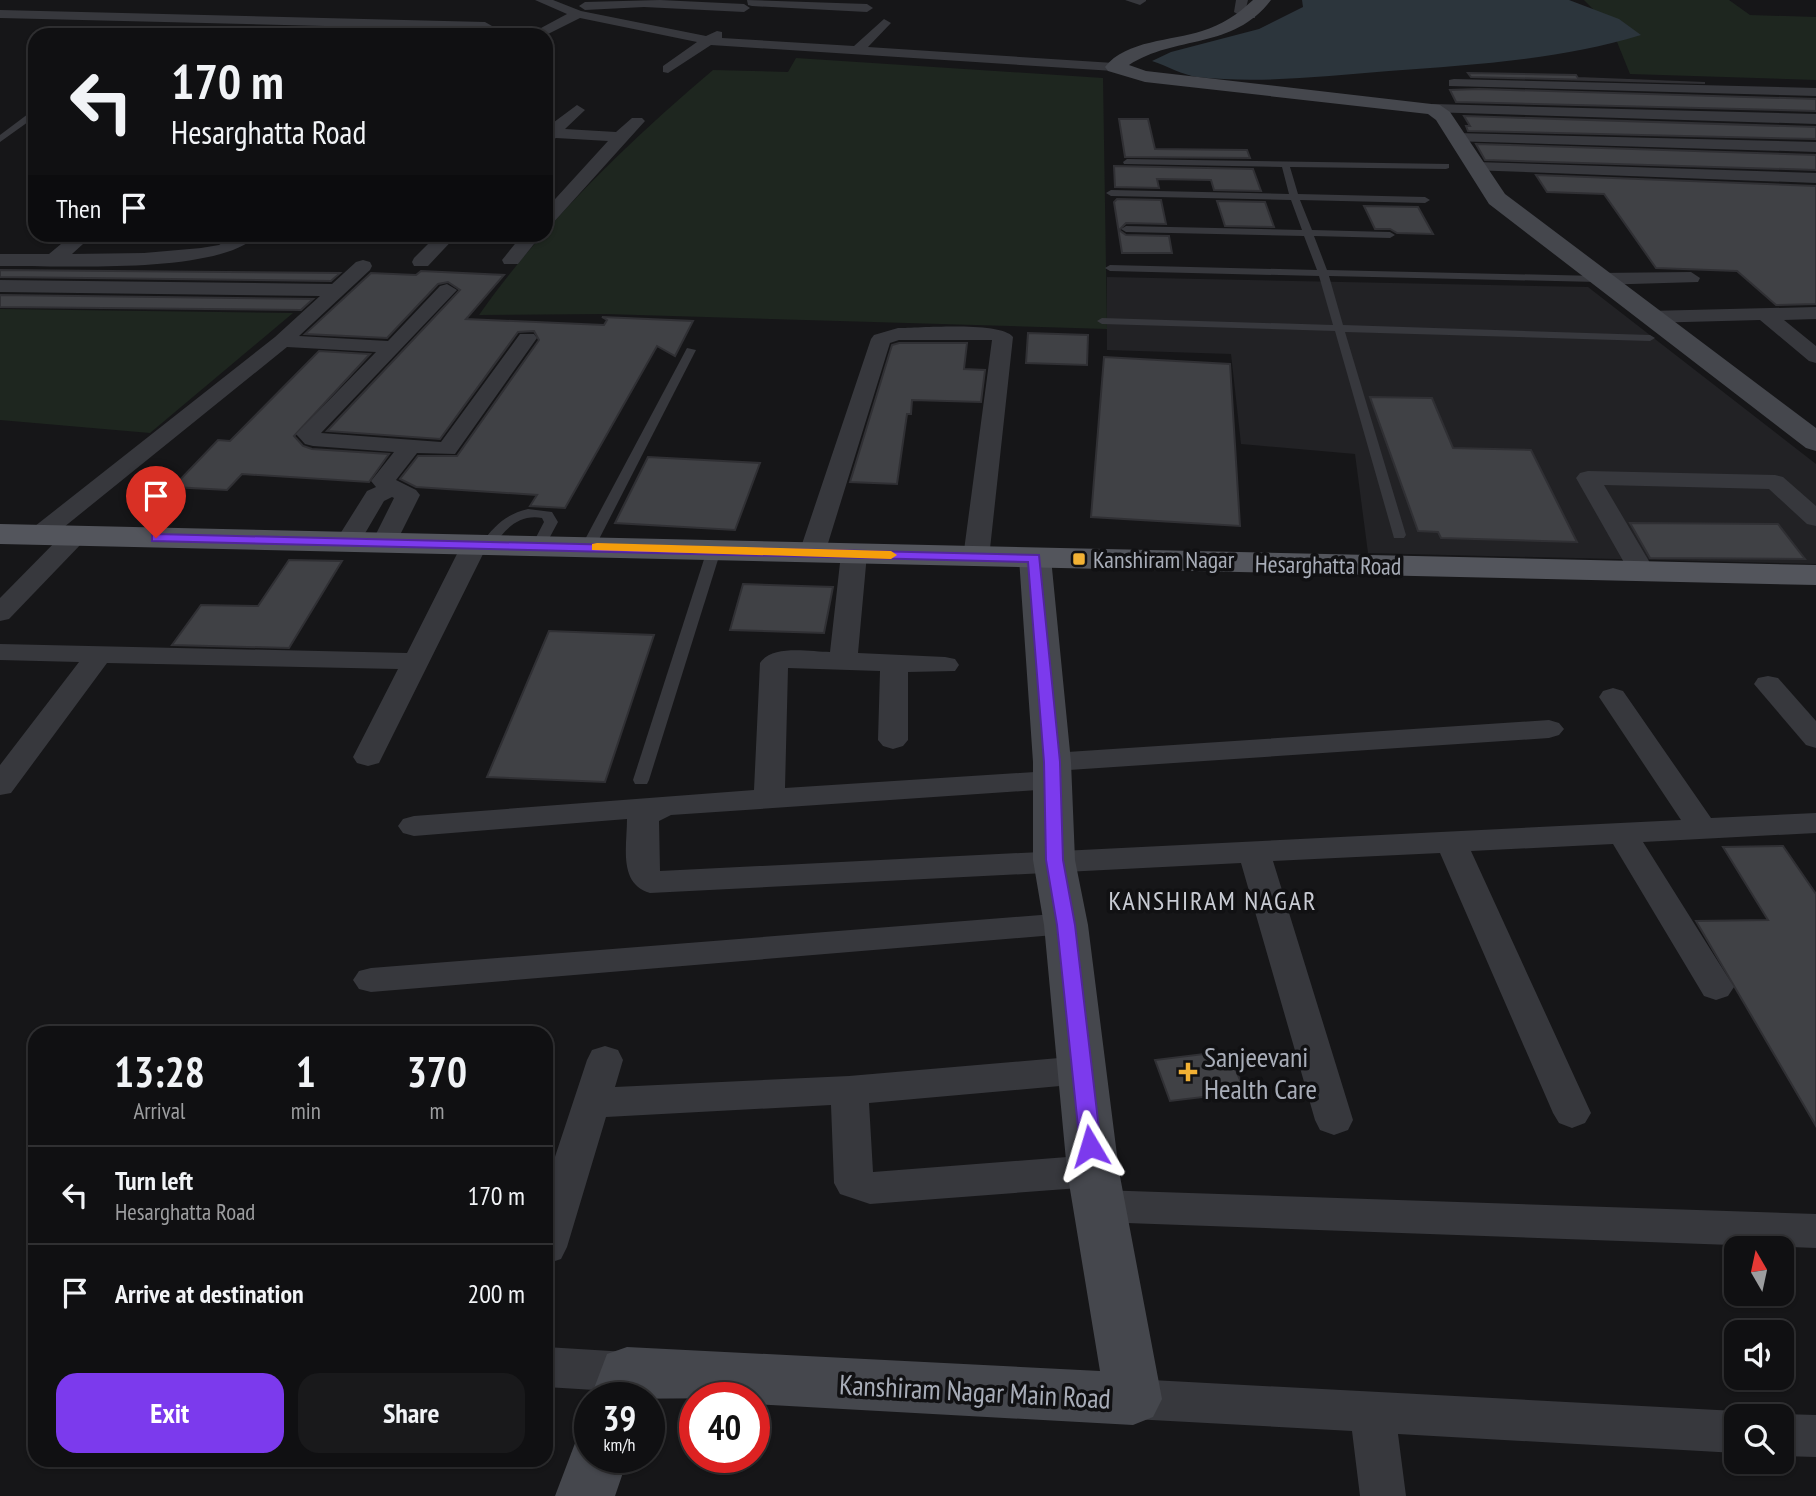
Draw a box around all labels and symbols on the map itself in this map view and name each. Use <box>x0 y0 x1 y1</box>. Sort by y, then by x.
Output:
pin <box>126 466 186 538</box>
place label: Kanshiram Nagar <box>1093 544 1235 575</box>
street label: Hesarghatta Road <box>1255 548 1401 582</box>
marker: Kanshiram Nagar <box>1071 551 1087 567</box>
district label: KANSHIRAM NAGAR <box>1108 884 1318 917</box>
place label: Sanjeevani Health Care <box>1204 1038 1317 1107</box>
marker: Sanjeevani Health Care <box>1178 1062 1198 1082</box>
position arrow <box>1053 1109 1127 1183</box>
north arrow <box>1724 1236 1794 1306</box>
street label: Kanshiram Nagar Main Road <box>838 1365 1112 1417</box>
speed limit sign: 40 <box>679 1382 770 1473</box>

